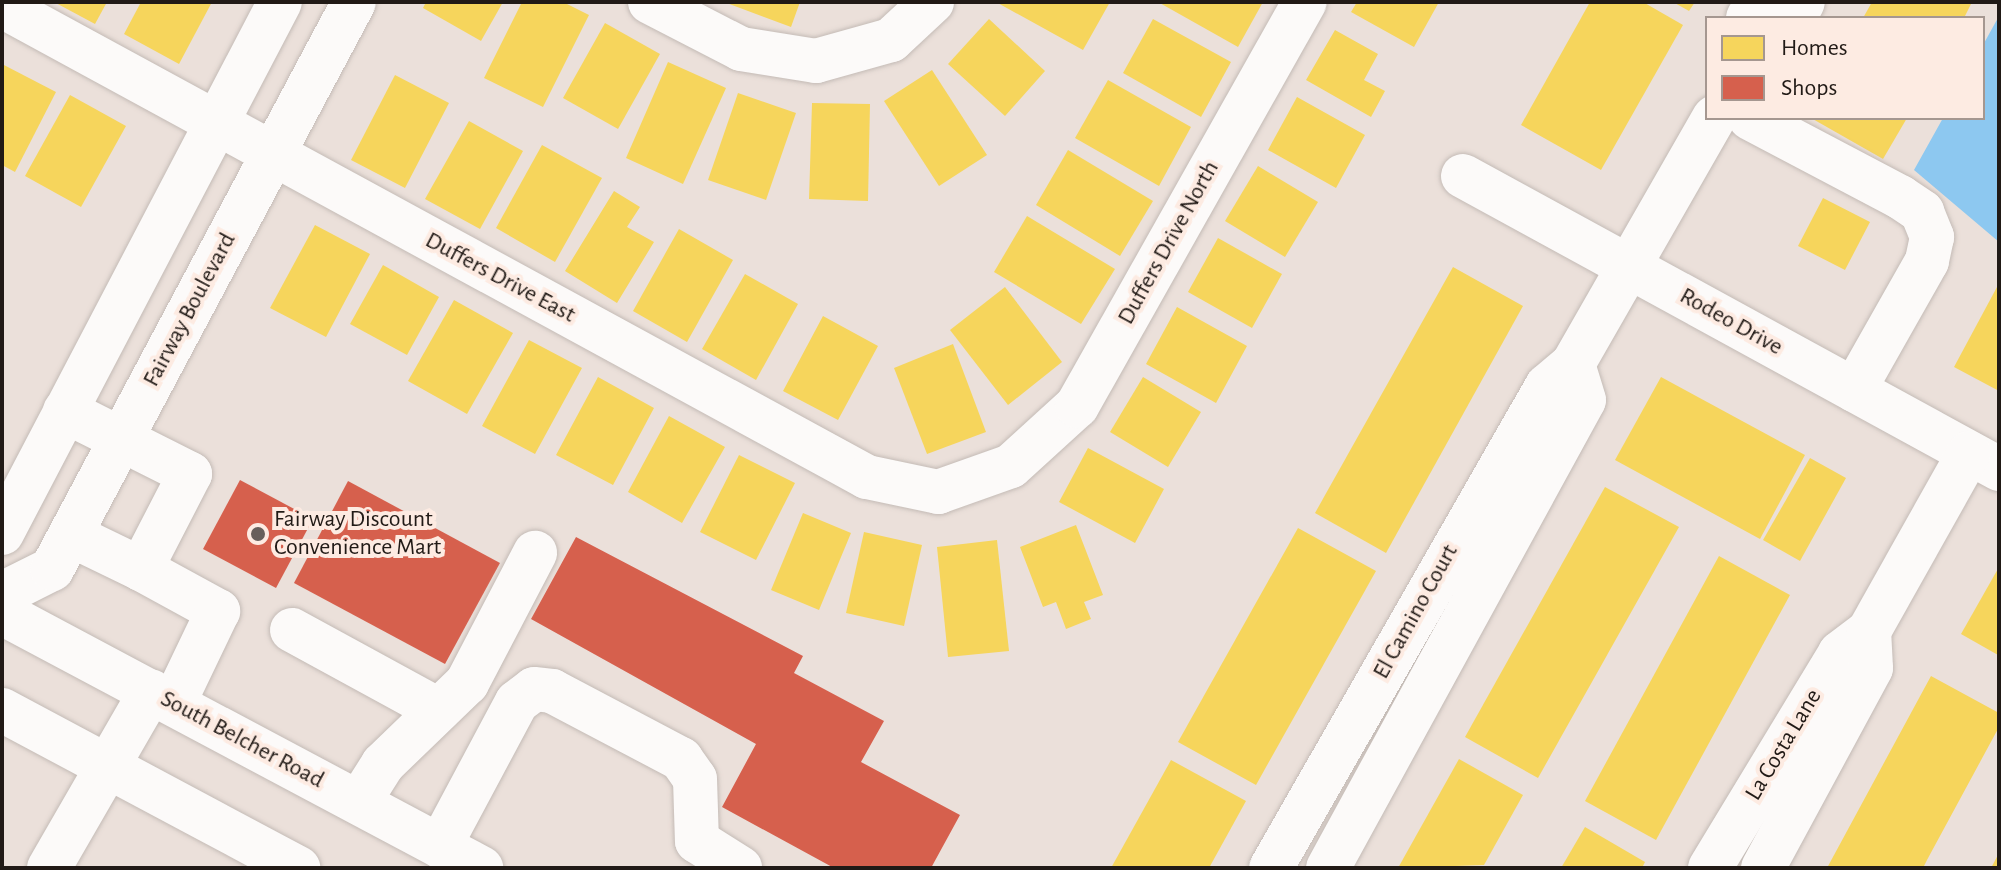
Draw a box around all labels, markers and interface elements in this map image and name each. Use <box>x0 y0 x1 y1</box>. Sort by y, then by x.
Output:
legend <box>1705 16 1985 120</box>
text: Homes <box>1781 36 1848 60</box>
text: Shops <box>1781 76 1837 100</box>
street label: Duffers Drive North <box>1112 156 1226 330</box>
street label: Duffers Drive East <box>420 226 580 330</box>
street label: Fairway Boulevard <box>137 228 243 392</box>
street label: Rodeo Drive <box>1674 282 1788 362</box>
place label: Fairway Discount Convenience Mart <box>274 506 441 562</box>
marker: Fairway Discount Convenience Mart <box>249 525 267 543</box>
street label: El Camino Court <box>1367 540 1465 684</box>
street label: La Costa Lane <box>1740 684 1828 806</box>
street label: South Belcher Road <box>155 685 329 795</box>

